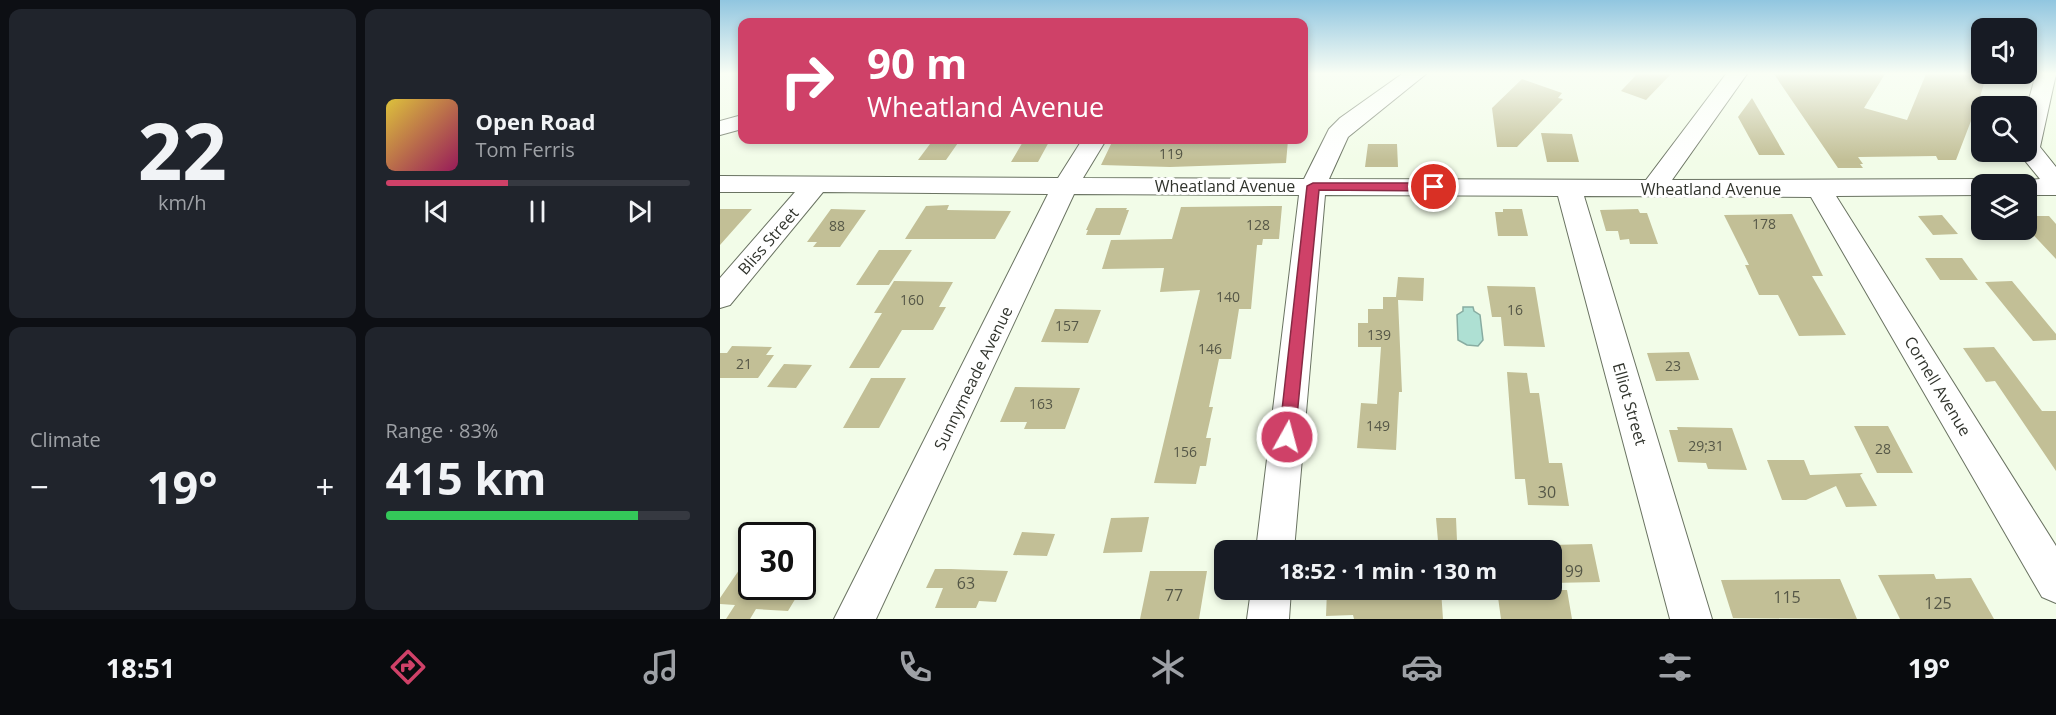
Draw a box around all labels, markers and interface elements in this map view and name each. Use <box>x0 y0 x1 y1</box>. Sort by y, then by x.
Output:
map controls <box>1971 18 2037 240</box>
button: sound <box>1971 18 2037 84</box>
text: 90 m <box>867 34 967 91</box>
icon: right <box>768 42 846 120</box>
text: Wheatland Avenue <box>867 88 1104 125</box>
button: search <box>1971 96 2037 162</box>
text: 22 <box>138 97 227 203</box>
text: Open Road <box>476 106 595 136</box>
text: Tom Ferris <box>476 136 575 163</box>
house number: 119 <box>1159 144 1183 163</box>
pin <box>1408 161 1459 212</box>
icon: arrive <box>1417 170 1450 203</box>
button: layers <box>1971 174 2037 240</box>
street label: Wheatland Avenue <box>1155 175 1295 197</box>
street label: Wheatland Avenue <box>1641 178 1781 200</box>
text: km/h <box>158 189 207 216</box>
icon: previous <box>420 195 453 228</box>
icon: pause <box>521 195 554 228</box>
icon: next <box>623 195 656 228</box>
street label: Bliss Street <box>733 202 804 279</box>
house number: 178 <box>1752 214 1776 233</box>
house number: 128 <box>1246 215 1270 234</box>
house number: 88 <box>829 216 845 235</box>
house number: 140 <box>1216 287 1240 306</box>
house number: 160 <box>900 290 924 309</box>
house number: 16 <box>1507 300 1523 319</box>
street label: Sunnymeade Avenue <box>929 302 1017 454</box>
house number: 157 <box>1055 316 1079 335</box>
house number: 139 <box>1367 325 1391 344</box>
street label: Cornell Avenue <box>1899 332 1977 440</box>
house number: 146 <box>1198 339 1222 358</box>
house number: 21 <box>736 354 752 373</box>
house number: 23 <box>1665 356 1681 375</box>
street label: Elliot Street <box>1608 360 1652 448</box>
house number: 163 <box>1029 394 1053 413</box>
position arrow <box>1255 405 1319 469</box>
house number: 149 <box>1366 416 1390 435</box>
text: Range · 83% <box>386 417 498 444</box>
text: Climate <box>30 426 101 453</box>
house number: 29;31 <box>1688 436 1724 455</box>
house number: 28 <box>1875 439 1891 458</box>
house number: 156 <box>1173 442 1197 461</box>
text: 415 km <box>386 447 546 508</box>
text: 19° <box>147 456 218 517</box>
text: − <box>30 464 49 509</box>
text: + <box>316 464 334 509</box>
house number: 30 <box>1538 481 1556 503</box>
speed limit sign: 30 <box>738 522 816 600</box>
text: 18:52 · 1 min · 130 m <box>1279 555 1497 585</box>
house number: 99 <box>1565 560 1583 582</box>
house number: 63 <box>957 572 975 594</box>
house number: 77 <box>1165 584 1183 606</box>
house number: 115 <box>1773 586 1801 608</box>
house number: 125 <box>1924 592 1952 614</box>
icon: directions <box>387 646 429 688</box>
icon: music <box>640 646 682 688</box>
icon: phone <box>894 646 936 688</box>
icon: climate <box>1147 646 1189 688</box>
icon: car <box>1401 646 1443 688</box>
icon: filters <box>1654 646 1696 688</box>
text: 18:51 <box>106 649 175 686</box>
text: 19° <box>1908 649 1950 686</box>

